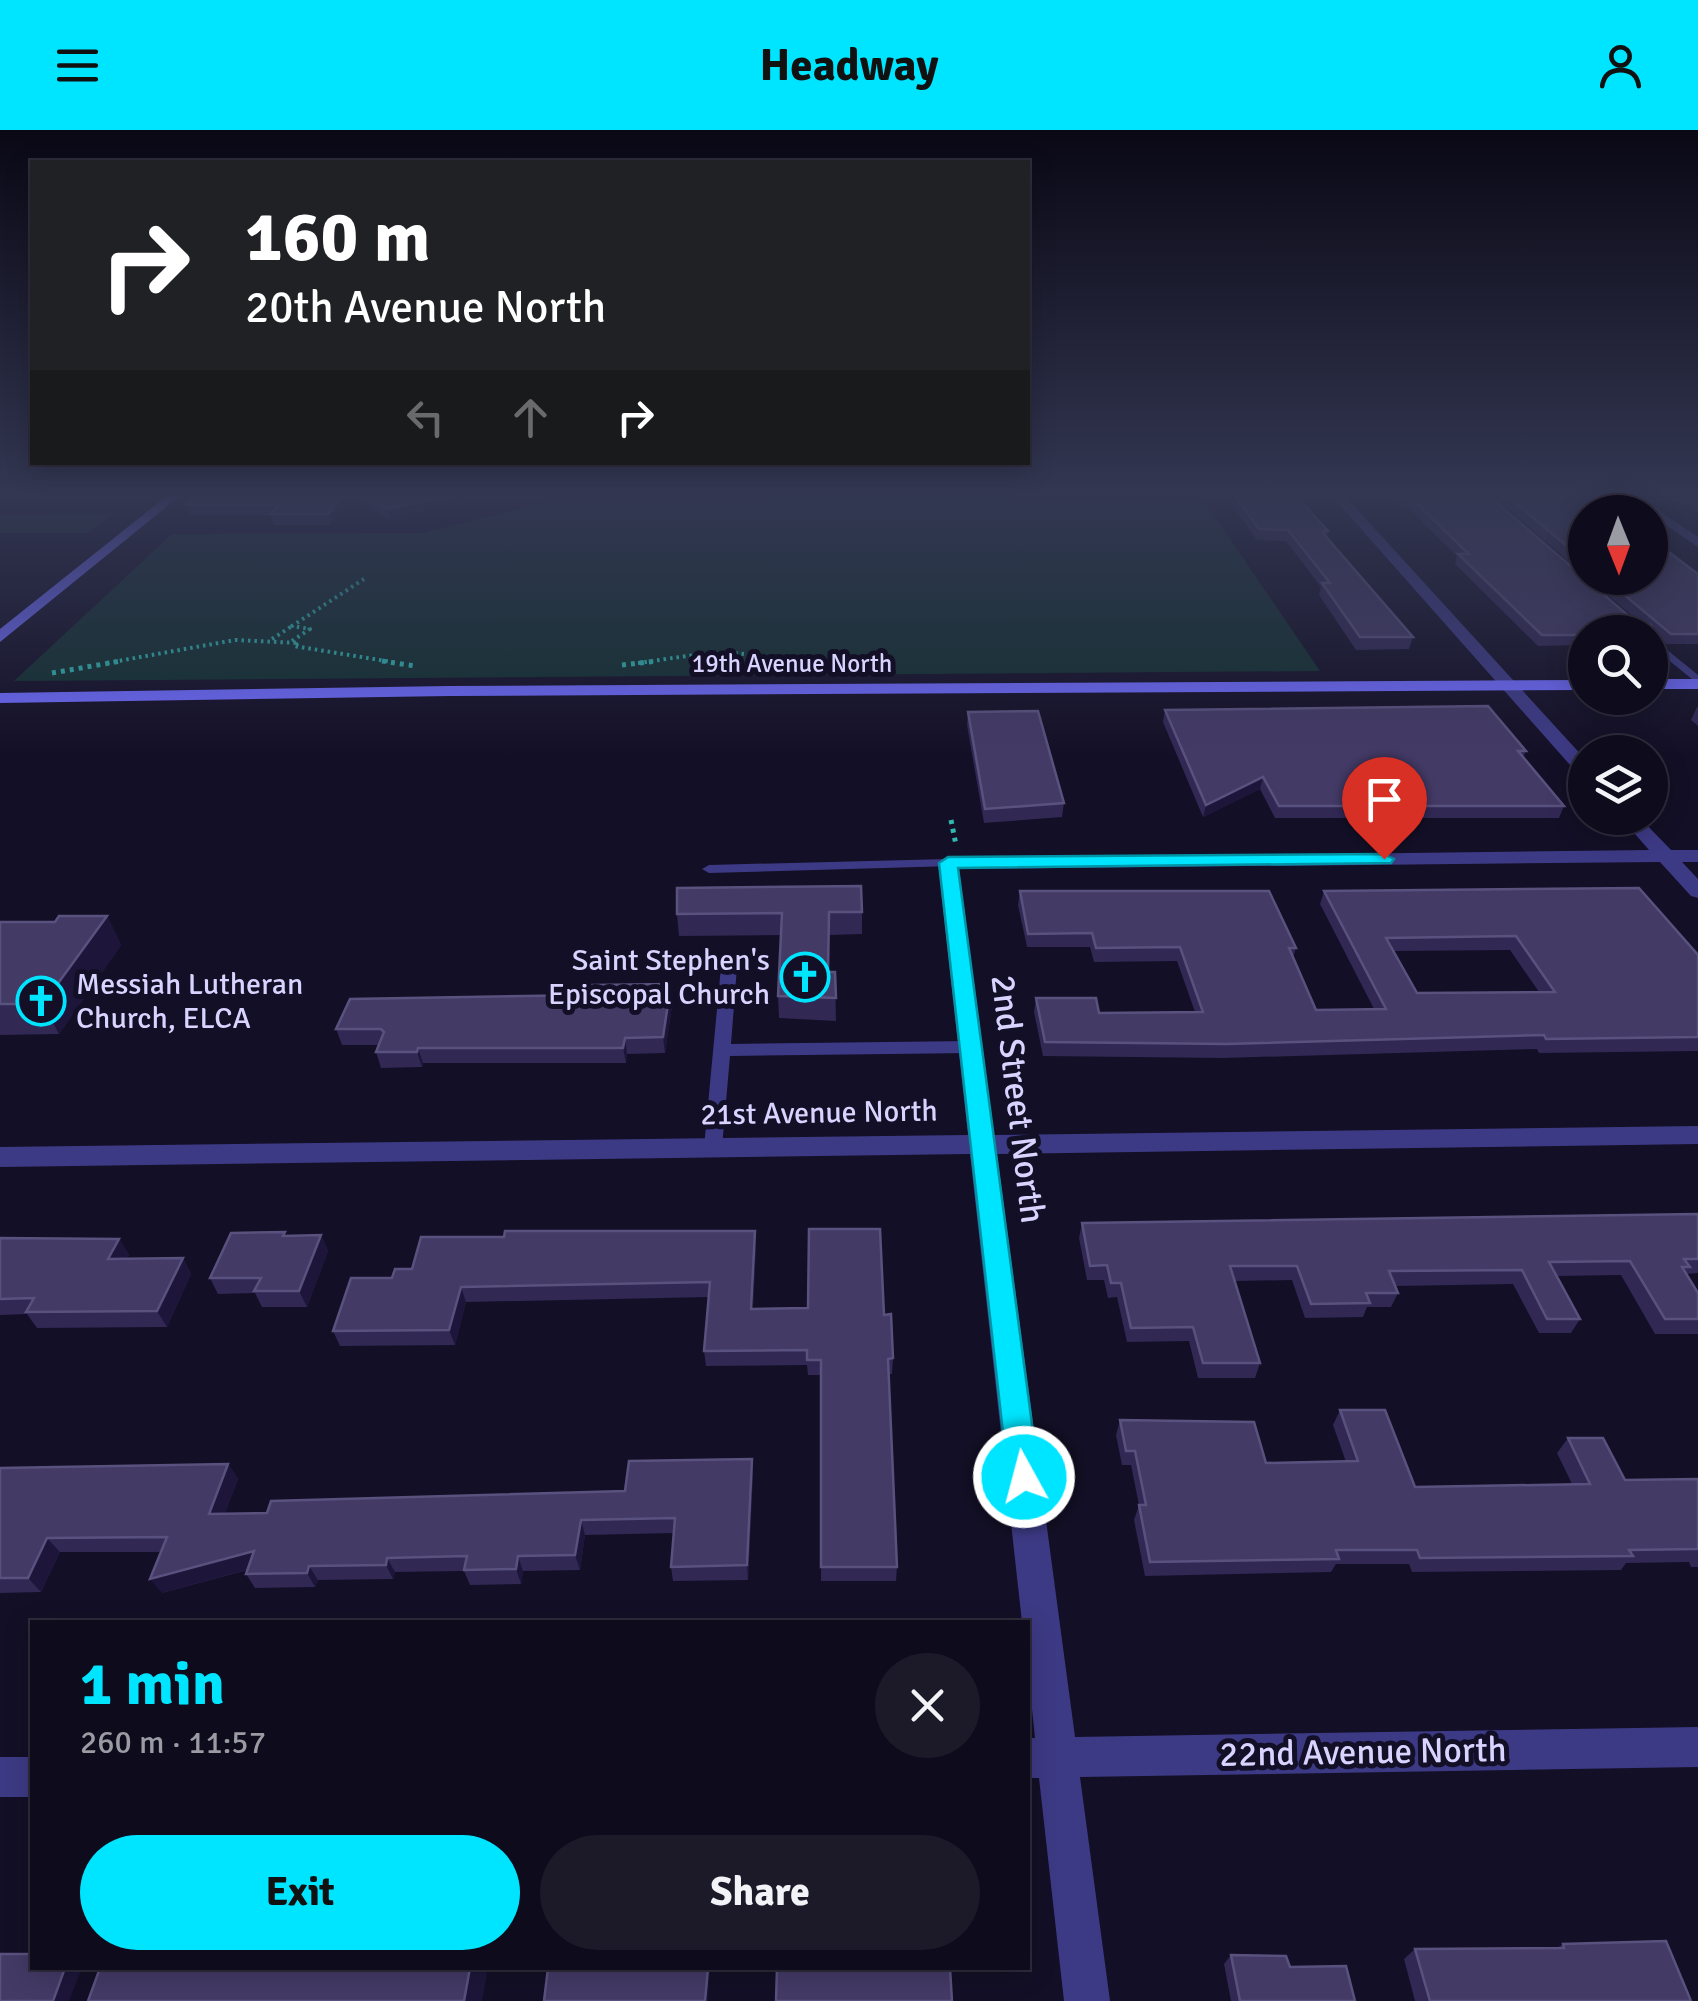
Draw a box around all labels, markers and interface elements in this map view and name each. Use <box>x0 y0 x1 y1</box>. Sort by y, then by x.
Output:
icon: menu <box>50 38 105 93</box>
text: Headway <box>759 38 939 93</box>
icon: person <box>1593 38 1648 93</box>
text: 160 m <box>245 194 430 280</box>
icon: right <box>80 200 210 330</box>
text: 20th Avenue North <box>245 280 606 335</box>
icon: left <box>398 390 453 445</box>
icon: ahead <box>503 390 558 445</box>
icon: right <box>608 390 663 445</box>
north arrow <box>1568 495 1668 595</box>
map controls <box>1568 495 1668 835</box>
button: search <box>1568 615 1668 715</box>
street label: 19th Avenue North <box>692 648 892 679</box>
button: layers <box>1568 735 1668 835</box>
pin <box>1342 757 1427 860</box>
icon: arrive <box>1357 772 1412 827</box>
place label: Saint Stephen's Episcopal Church <box>548 942 770 1013</box>
church icon: Saint Stephen's Episcopal Church <box>779 951 831 1003</box>
place label: Messiah Lutheran Church, ELCA <box>76 966 303 1037</box>
street label: 2nd Street North <box>981 972 1055 1226</box>
church icon: Messiah Lutheran Church, ELCA <box>15 975 67 1027</box>
street label: 21st Avenue North <box>700 1092 938 1134</box>
position arrow <box>972 1425 1076 1529</box>
text: 1 min <box>80 1648 225 1722</box>
button: close <box>875 1653 980 1758</box>
text: 260 m · 11:57 <box>80 1723 266 1762</box>
street label: 22nd Avenue North <box>1219 1728 1507 1776</box>
button: Exit <box>80 1835 520 1950</box>
button: Share <box>540 1835 980 1950</box>

